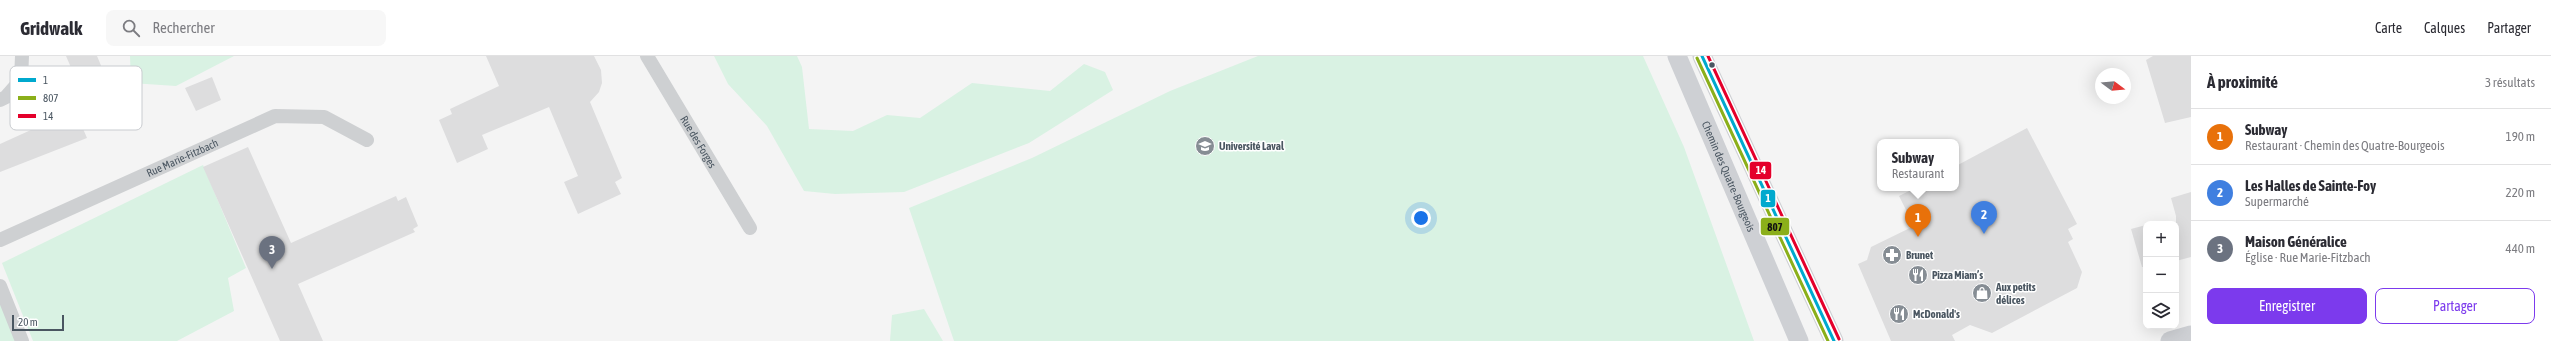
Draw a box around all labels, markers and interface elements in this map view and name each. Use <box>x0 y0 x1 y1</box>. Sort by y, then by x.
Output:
search box <box>106 10 386 46</box>
text: Gridwalk <box>20 17 82 39</box>
icon: search <box>120 17 142 39</box>
text: Rechercher <box>152 19 215 36</box>
text: Carte <box>2375 20 2402 36</box>
text: Calques <box>2424 20 2465 36</box>
text: Partager <box>2487 20 2531 36</box>
unlabelled marker <box>1707 60 1717 70</box>
legend <box>10 66 142 130</box>
north arrow <box>2095 68 2131 104</box>
text: À proximité <box>2207 72 2278 92</box>
text: 1 <box>43 74 48 86</box>
text: 3 résultats <box>2485 75 2535 90</box>
text: 807 <box>43 92 59 104</box>
text: 14 <box>43 110 53 122</box>
street label: Rue des Forges <box>678 114 719 170</box>
street label: Chemin des Quatre-Bourgeois <box>1700 119 1758 234</box>
text: Subway <box>2245 121 2287 138</box>
text: 1 <box>2217 129 2223 144</box>
text: 190 m <box>2506 129 2535 144</box>
school or university icon: Université Laval <box>1194 135 1216 157</box>
street label: Rue Marie-Fitzbach <box>145 136 220 179</box>
text: Restaurant · Chemin des Quatre-Bourgeois <box>2245 138 2445 153</box>
popup <box>1877 139 1959 191</box>
place label: Université Laval <box>1219 140 1285 152</box>
text: Subway <box>1892 149 1934 166</box>
line badge: 14 <box>1749 161 1772 180</box>
text: 14 <box>1756 164 1766 176</box>
text: Restaurant <box>1892 166 1944 181</box>
text: Les Halles de Sainte-Foy <box>2245 177 2376 194</box>
text: 2 <box>2217 185 2223 200</box>
text: 220 m <box>2506 185 2535 200</box>
line badge: 1 <box>1760 189 1776 208</box>
text: 1 <box>1765 192 1771 204</box>
text: Supermarché <box>2245 194 2309 209</box>
pin: 2 <box>1971 201 1997 234</box>
pin: 1 <box>1905 204 1931 237</box>
your location <box>1411 208 1431 228</box>
line badge: 807 <box>1760 217 1790 236</box>
text: 807 <box>1767 221 1783 233</box>
map controls <box>2143 221 2179 329</box>
button: + <box>2143 221 2179 257</box>
text: Maison Généralice <box>2245 233 2347 250</box>
pin: 3 <box>259 236 285 269</box>
text: 3 <box>2217 241 2223 256</box>
text: 440 m <box>2506 241 2535 256</box>
pharmacy icon: Brunet <box>1881 244 1903 266</box>
place label: Brunet <box>1906 249 1934 261</box>
text: Église · Rue Marie-Fitzbach <box>2245 250 2371 265</box>
button: − <box>2143 257 2179 293</box>
restaurant icon: Pizza Miam’s <box>1907 264 1929 286</box>
place label: Pizza Miam’s <box>1932 269 1983 281</box>
place label: Aux petits délices <box>1995 281 2036 306</box>
shop icon: Aux petits délices <box>1971 282 1993 304</box>
button: Enregistrer <box>2207 288 2367 324</box>
button: Partager <box>2375 288 2535 324</box>
button: layers <box>2143 293 2179 329</box>
restaurant icon: McDonald's <box>1888 303 1910 325</box>
place label: McDonald's <box>1913 308 1960 320</box>
scale bar <box>12 313 64 332</box>
text: 20 m <box>18 316 38 328</box>

